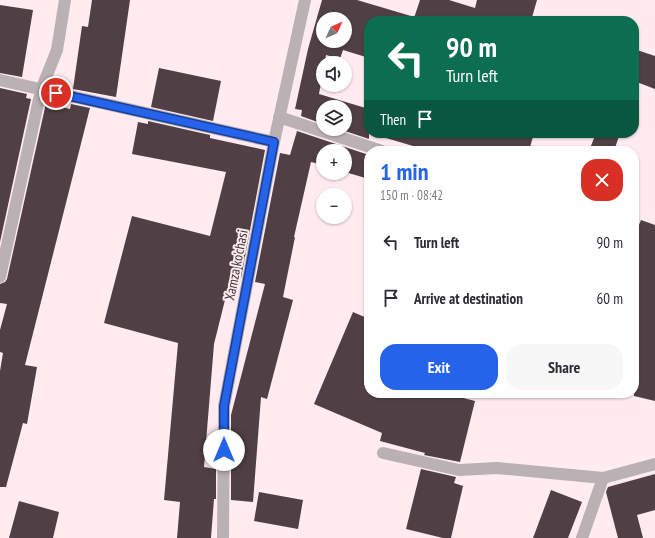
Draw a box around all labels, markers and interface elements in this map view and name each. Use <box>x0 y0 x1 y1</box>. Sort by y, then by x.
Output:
north arrow <box>316 12 352 48</box>
map controls <box>316 12 352 224</box>
text: 90 m <box>446 28 497 65</box>
icon: left <box>380 32 432 84</box>
button: sound <box>316 56 352 92</box>
text: Turn left <box>446 64 498 87</box>
pin <box>39 76 73 110</box>
icon: arrive <box>45 82 67 104</box>
button: layers <box>316 100 352 136</box>
icon: arrive <box>414 108 436 130</box>
text: Then <box>380 110 406 129</box>
button: + <box>316 144 352 180</box>
text: 1 min <box>380 156 428 187</box>
button: close <box>581 159 623 201</box>
text: 150 m · 08:42 <box>380 187 443 204</box>
button: − <box>316 188 352 224</box>
street label: Xamza ko'chasi <box>220 228 252 302</box>
icon: left <box>380 231 402 253</box>
text: Turn left <box>414 233 459 252</box>
text: 90 m <box>597 233 623 252</box>
icon: arrive <box>380 287 402 309</box>
text: Arrive at destination <box>414 289 523 308</box>
text: 60 m <box>597 289 623 308</box>
button: Exit <box>380 344 498 390</box>
button: Share <box>506 344 623 390</box>
position arrow <box>203 429 245 471</box>

